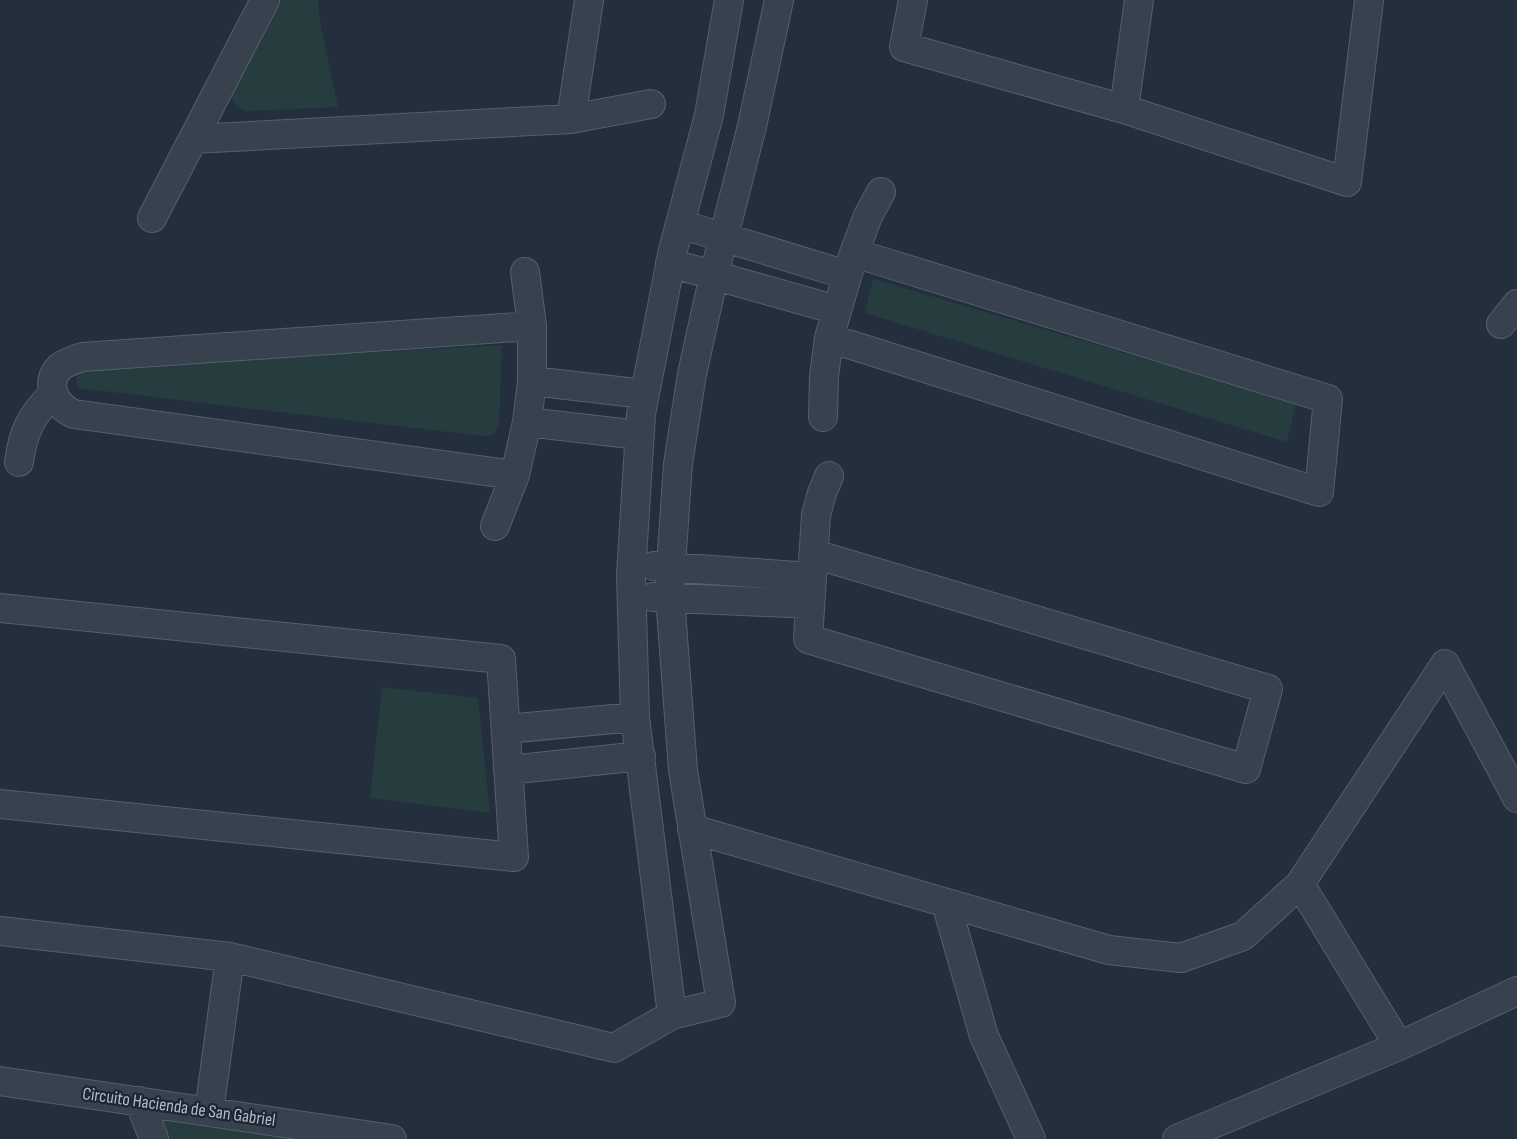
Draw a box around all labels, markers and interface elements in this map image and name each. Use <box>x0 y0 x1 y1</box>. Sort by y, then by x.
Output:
street label: Circuito Hacienda de San Gabriel <box>81 1083 277 1131</box>

